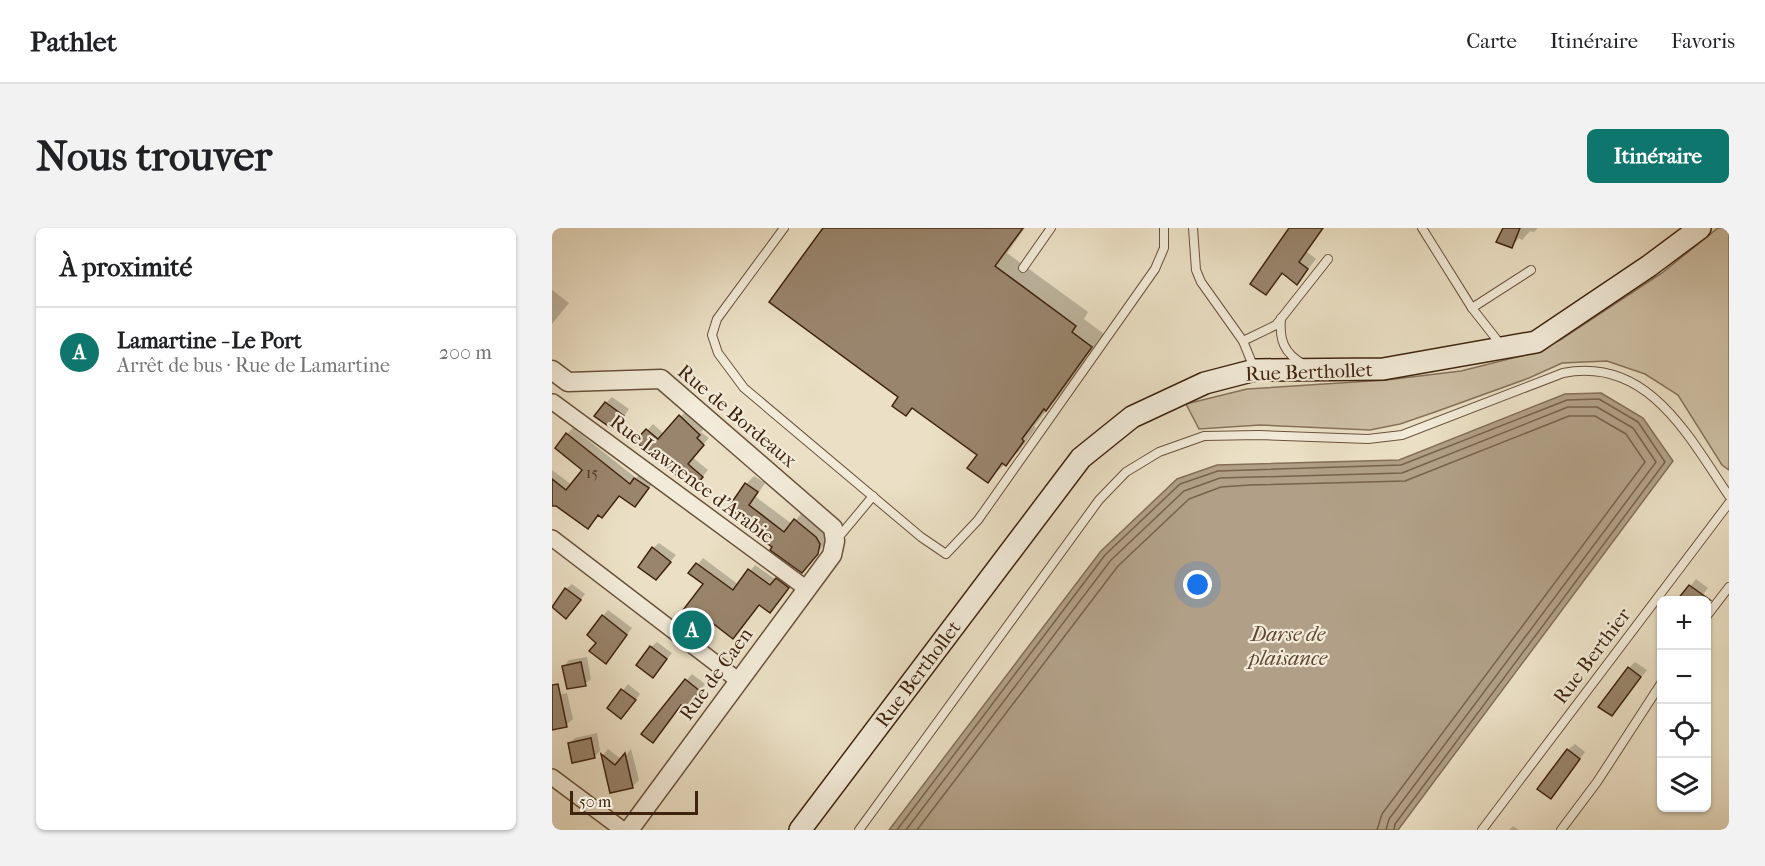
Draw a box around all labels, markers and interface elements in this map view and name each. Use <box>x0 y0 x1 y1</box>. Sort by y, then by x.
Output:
text: Pathlet <box>30 25 117 58</box>
text: Carte <box>1466 29 1517 53</box>
text: Itinéraire <box>1550 29 1638 53</box>
text: Favoris <box>1671 29 1735 53</box>
button: Itinéraire <box>1587 129 1729 183</box>
text: Nous trouver <box>36 132 272 181</box>
text: À proximité <box>60 252 192 283</box>
text: Lamartine - Le Port <box>117 328 302 354</box>
text: A <box>73 341 86 364</box>
text: 200 m <box>439 341 492 364</box>
text: Arrêt de bus · Rue de Lamartine <box>117 354 390 377</box>
street label: Rue Berthollet <box>1245 358 1373 386</box>
street label: Rue de Bordeaux <box>673 360 801 473</box>
street label: Rue Lawrence d'Arabie <box>605 410 779 548</box>
house number: 15 <box>586 463 598 482</box>
your location <box>1183 570 1212 599</box>
map controls <box>1657 596 1711 812</box>
button: + <box>1657 596 1711 650</box>
street label: Rue Berthier <box>1549 603 1636 708</box>
pin: A <box>672 608 712 652</box>
street label: Rue Berthollet <box>871 616 965 732</box>
water label: Darse de plaisance <box>1246 622 1328 670</box>
street label: Rue de Caen <box>675 623 758 725</box>
button: − <box>1657 650 1711 704</box>
button: locate <box>1657 704 1711 758</box>
button: layers <box>1657 758 1711 812</box>
scale bar <box>570 788 698 816</box>
text: 50 m <box>579 792 611 811</box>

